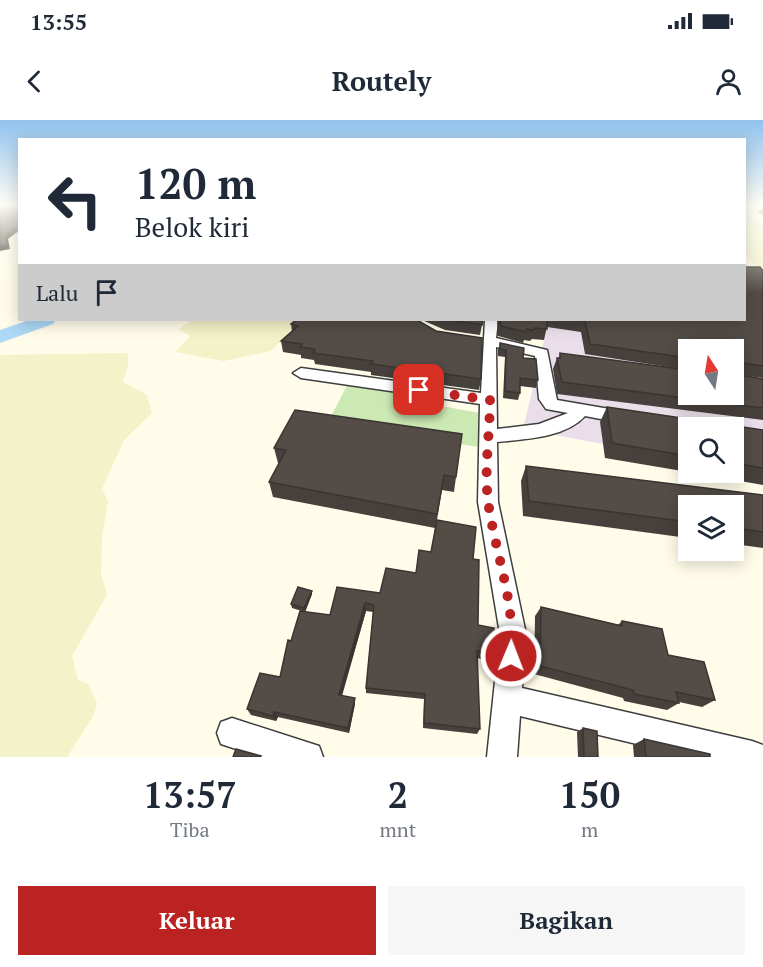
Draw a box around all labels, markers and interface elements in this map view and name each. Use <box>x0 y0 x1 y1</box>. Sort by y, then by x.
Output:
text: 13:55 <box>30 7 87 36</box>
text: Routely <box>332 63 431 99</box>
icon: back <box>18 65 51 98</box>
icon: person <box>712 65 745 98</box>
text: 120 m <box>135 155 256 211</box>
icon: left <box>36 162 114 240</box>
text: Belok kiri <box>135 209 249 245</box>
icon: arrive <box>90 276 123 309</box>
text: Lalu <box>36 278 78 307</box>
north arrow <box>678 339 744 405</box>
map controls <box>678 339 744 561</box>
pin <box>393 364 444 415</box>
icon: arrive <box>402 373 435 406</box>
button: search <box>678 417 744 483</box>
button: layers <box>678 495 744 561</box>
position arrow <box>479 624 543 688</box>
text: 13:57 <box>143 771 237 818</box>
text: 2 <box>388 771 408 818</box>
text: 150 <box>559 771 620 818</box>
text: Tiba <box>170 816 209 843</box>
text: mnt <box>380 816 416 843</box>
text: m <box>581 816 598 843</box>
button: Keluar <box>18 886 376 955</box>
button: Bagikan <box>388 886 745 955</box>

